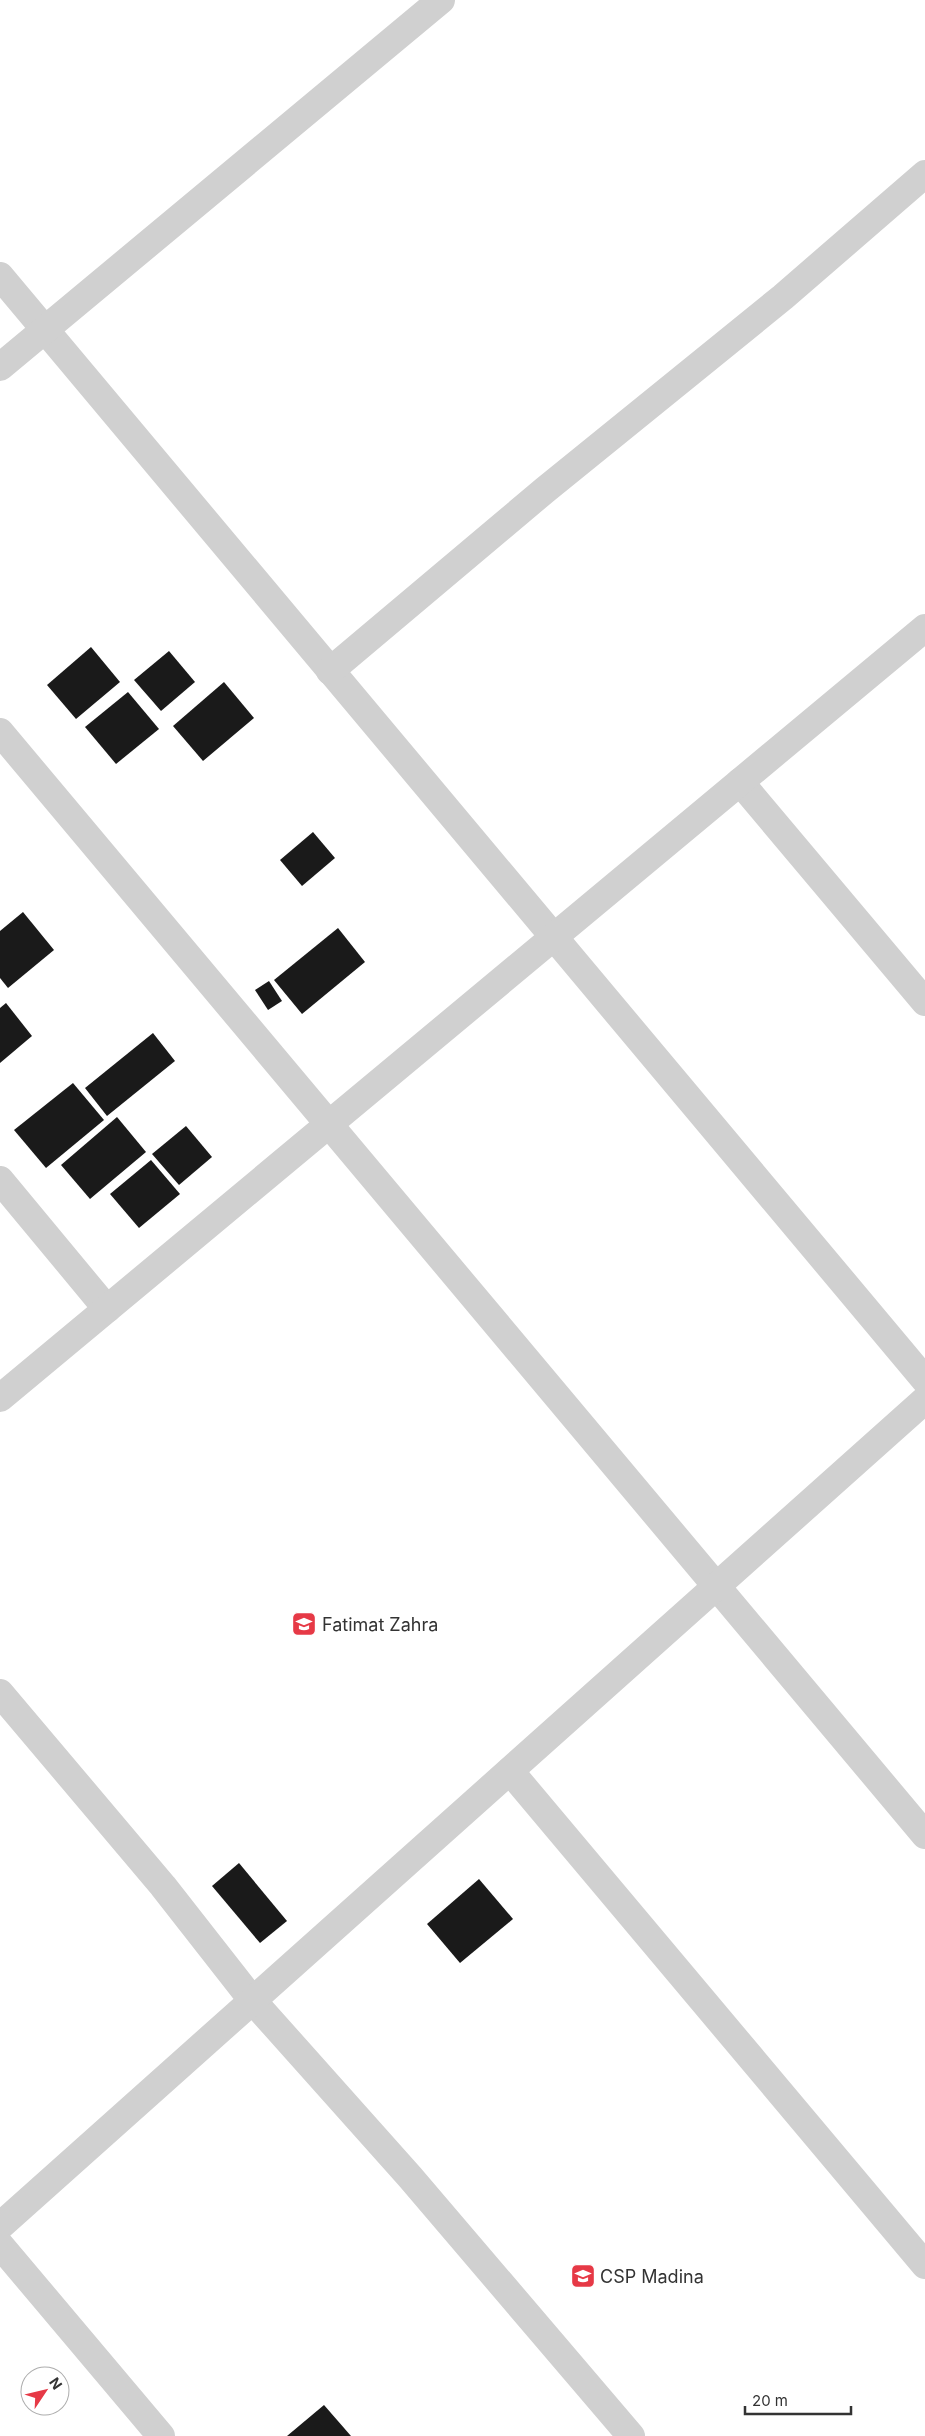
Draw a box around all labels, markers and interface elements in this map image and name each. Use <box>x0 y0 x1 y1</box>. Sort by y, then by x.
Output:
school or university icon: Fatimat Zahra <box>291 1611 317 1637</box>
place label: Fatimat Zahra <box>322 1614 438 1635</box>
school or university icon: CSP Madina <box>570 2263 596 2289</box>
place label: CSP Madina <box>600 2266 704 2287</box>
north arrow <box>20 2366 70 2416</box>
text: N <box>46 2374 66 2393</box>
scale bar <box>745 2384 851 2416</box>
text: 20 m <box>752 2391 788 2410</box>

